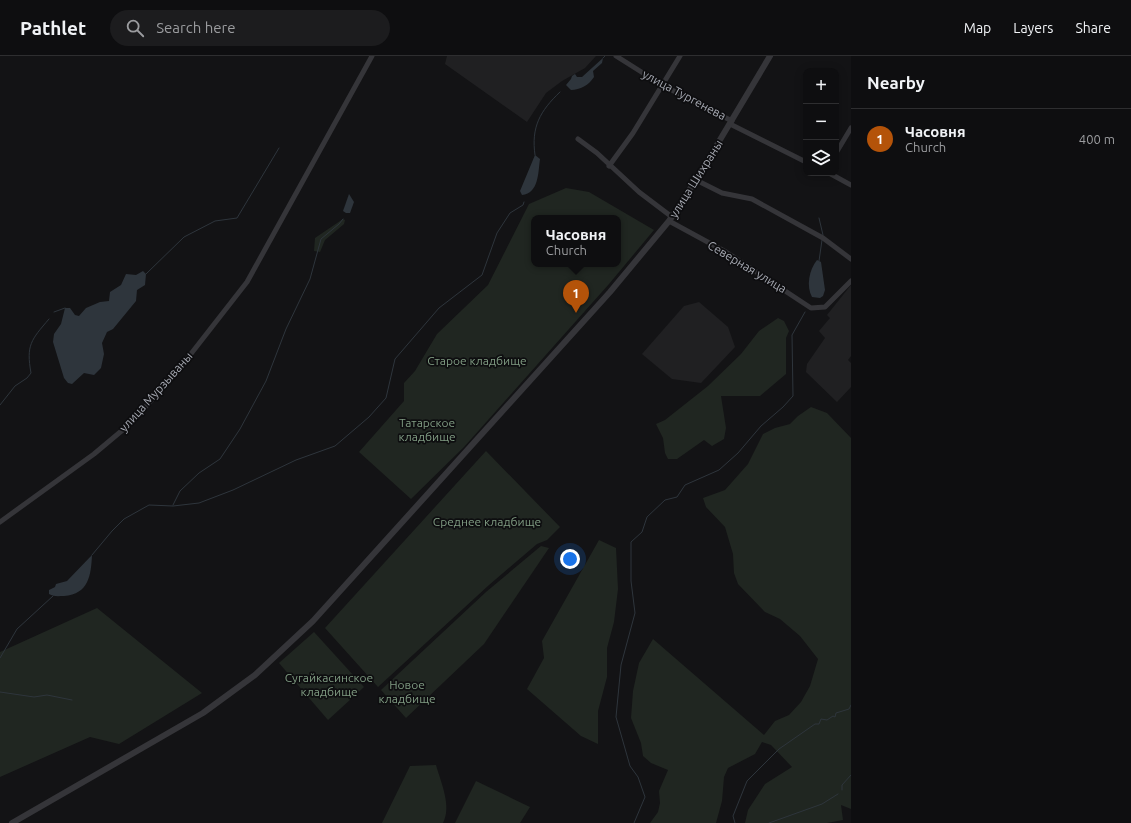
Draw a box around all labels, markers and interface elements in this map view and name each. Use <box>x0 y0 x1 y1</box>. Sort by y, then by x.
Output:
search box <box>110 10 390 46</box>
text: Pathlet <box>20 17 86 39</box>
icon: search <box>124 17 146 39</box>
text: Search here <box>156 19 236 36</box>
text: Map <box>964 20 991 36</box>
text: Layers <box>1013 20 1053 36</box>
text: Share <box>1075 20 1111 36</box>
street label: улица Тургенева <box>640 67 728 122</box>
map controls <box>803 68 839 176</box>
button: + <box>803 68 839 104</box>
text: Nearby <box>867 73 925 92</box>
button: − <box>803 104 839 140</box>
text: Часовня <box>905 123 965 140</box>
text: 1 <box>876 132 884 146</box>
text: 400 m <box>1079 132 1115 146</box>
street label: улица Шихраны <box>666 137 725 220</box>
button: layers <box>803 140 839 176</box>
text: Church <box>905 140 946 154</box>
popup <box>531 215 621 267</box>
text: Часовня <box>546 226 606 243</box>
street label: Северная улица <box>706 238 789 295</box>
text: Church <box>546 243 587 257</box>
pin: 1 <box>563 280 589 313</box>
street label: улица Мурзываны <box>117 349 195 434</box>
park label: Старое кладбище <box>427 354 527 367</box>
park label: Татарское кладбище <box>398 416 456 443</box>
park label: Среднее кладбище <box>433 515 541 528</box>
your location <box>560 549 580 569</box>
park label: Сугайкасинское кладбище <box>285 671 373 698</box>
park label: Новое кладбище <box>378 678 436 705</box>

